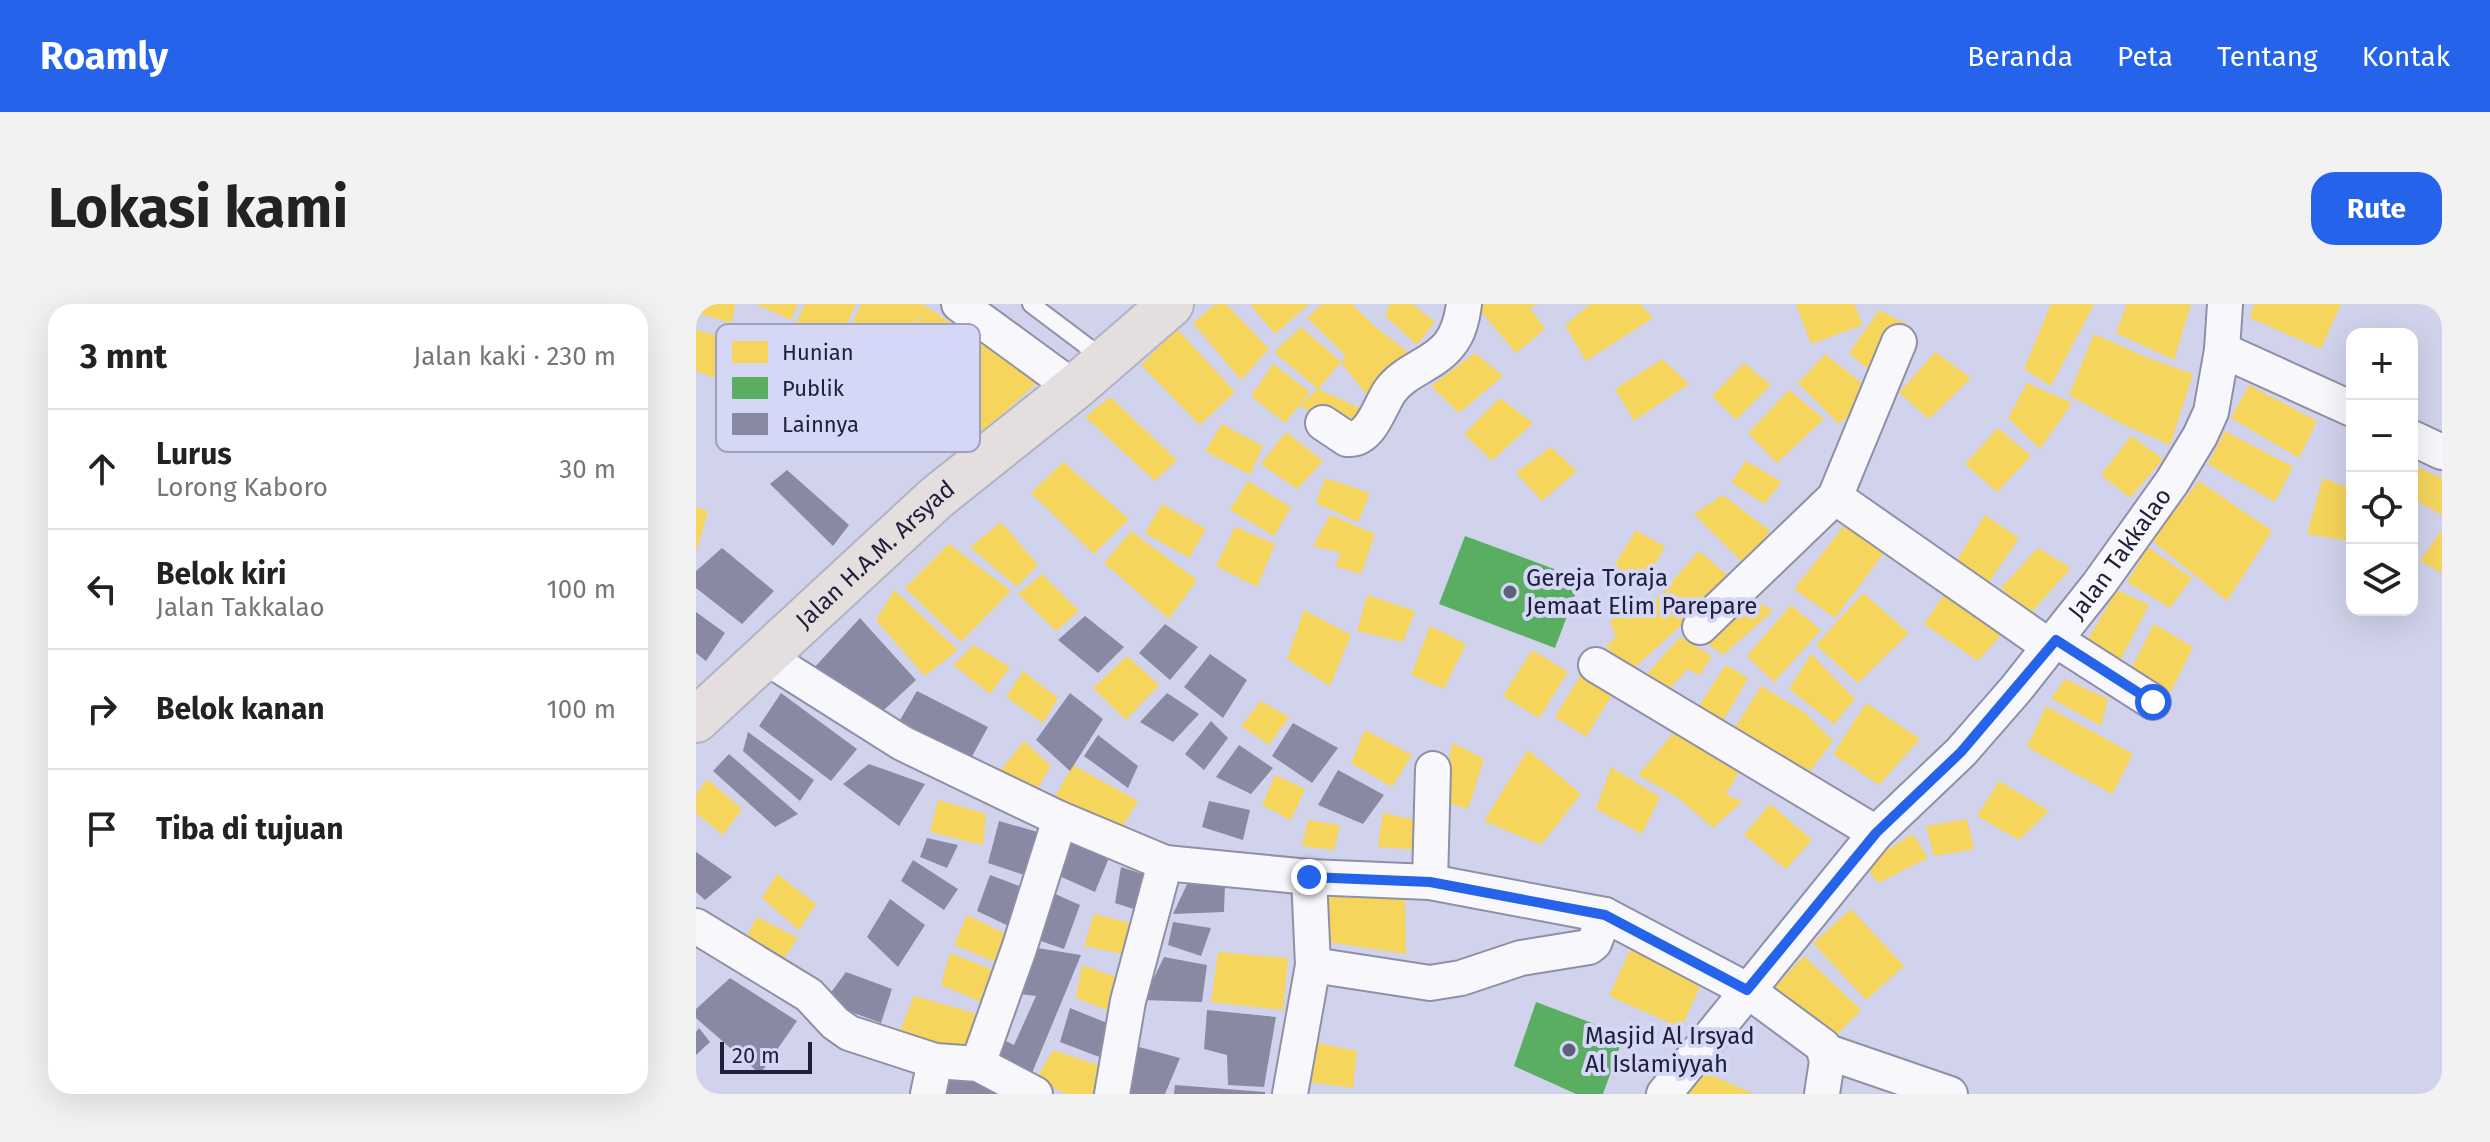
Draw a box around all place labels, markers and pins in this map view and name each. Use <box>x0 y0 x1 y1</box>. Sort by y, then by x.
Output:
place label: Gereja Toraja Jemaat Elim Parepare <box>1526 564 1757 620</box>
marker: Gereja Toraja Jemaat Elim Parepare <box>1501 583 1519 601</box>
place label: Masjid Al Irsyad Al Islamiyyah <box>1585 1022 1755 1078</box>
marker: Masjid Al Irsyad Al Islamiyyah <box>1560 1041 1578 1059</box>

